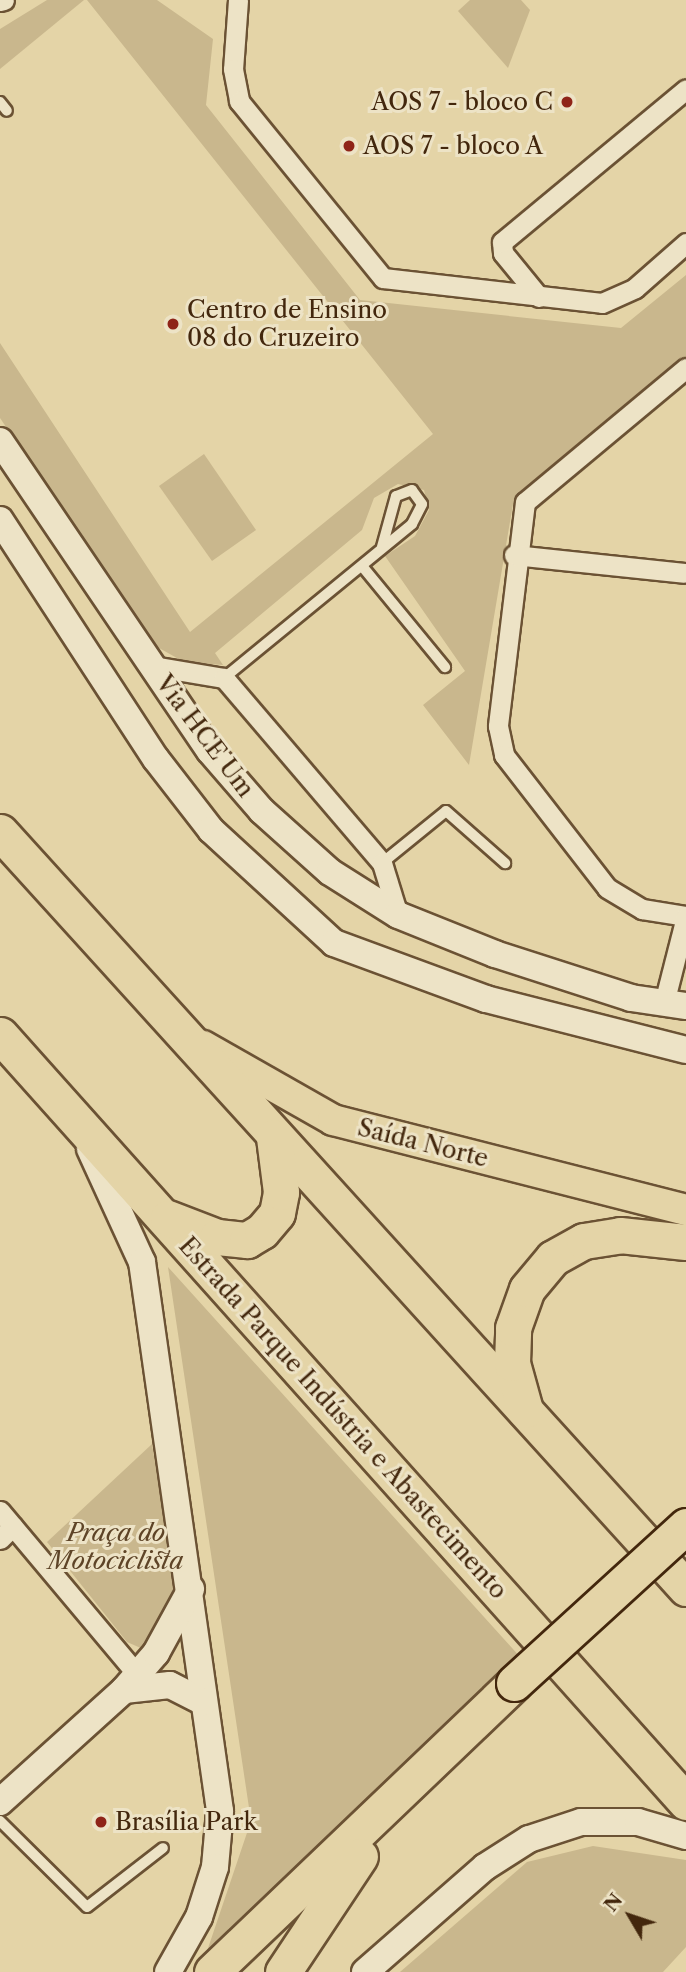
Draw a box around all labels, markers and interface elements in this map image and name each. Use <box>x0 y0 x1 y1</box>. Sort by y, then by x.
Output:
place label: AOS 7 - bloco C <box>371 88 553 116</box>
marker: AOS 7 - bloco C <box>559 94 575 110</box>
place label: AOS 7 - bloco A <box>363 132 544 160</box>
marker: AOS 7 - bloco A <box>341 138 357 154</box>
place label: Centro de Ensino 08 do Cruzeiro <box>187 296 387 352</box>
marker: Centro de Ensino 08 do Cruzeiro <box>165 316 181 332</box>
street label: Via HCE Um <box>150 669 260 803</box>
street label: Saída Norte <box>355 1113 491 1173</box>
street label: Estrada Parque Indústria e Abastecimento <box>172 1231 514 1605</box>
park label: Praça do Motociclista <box>48 1519 184 1575</box>
place label: Brasília Park <box>115 1808 258 1836</box>
marker: Brasília Park <box>93 1814 109 1830</box>
north arrow <box>595 1881 665 1951</box>
text: N <box>599 1889 627 1916</box>

